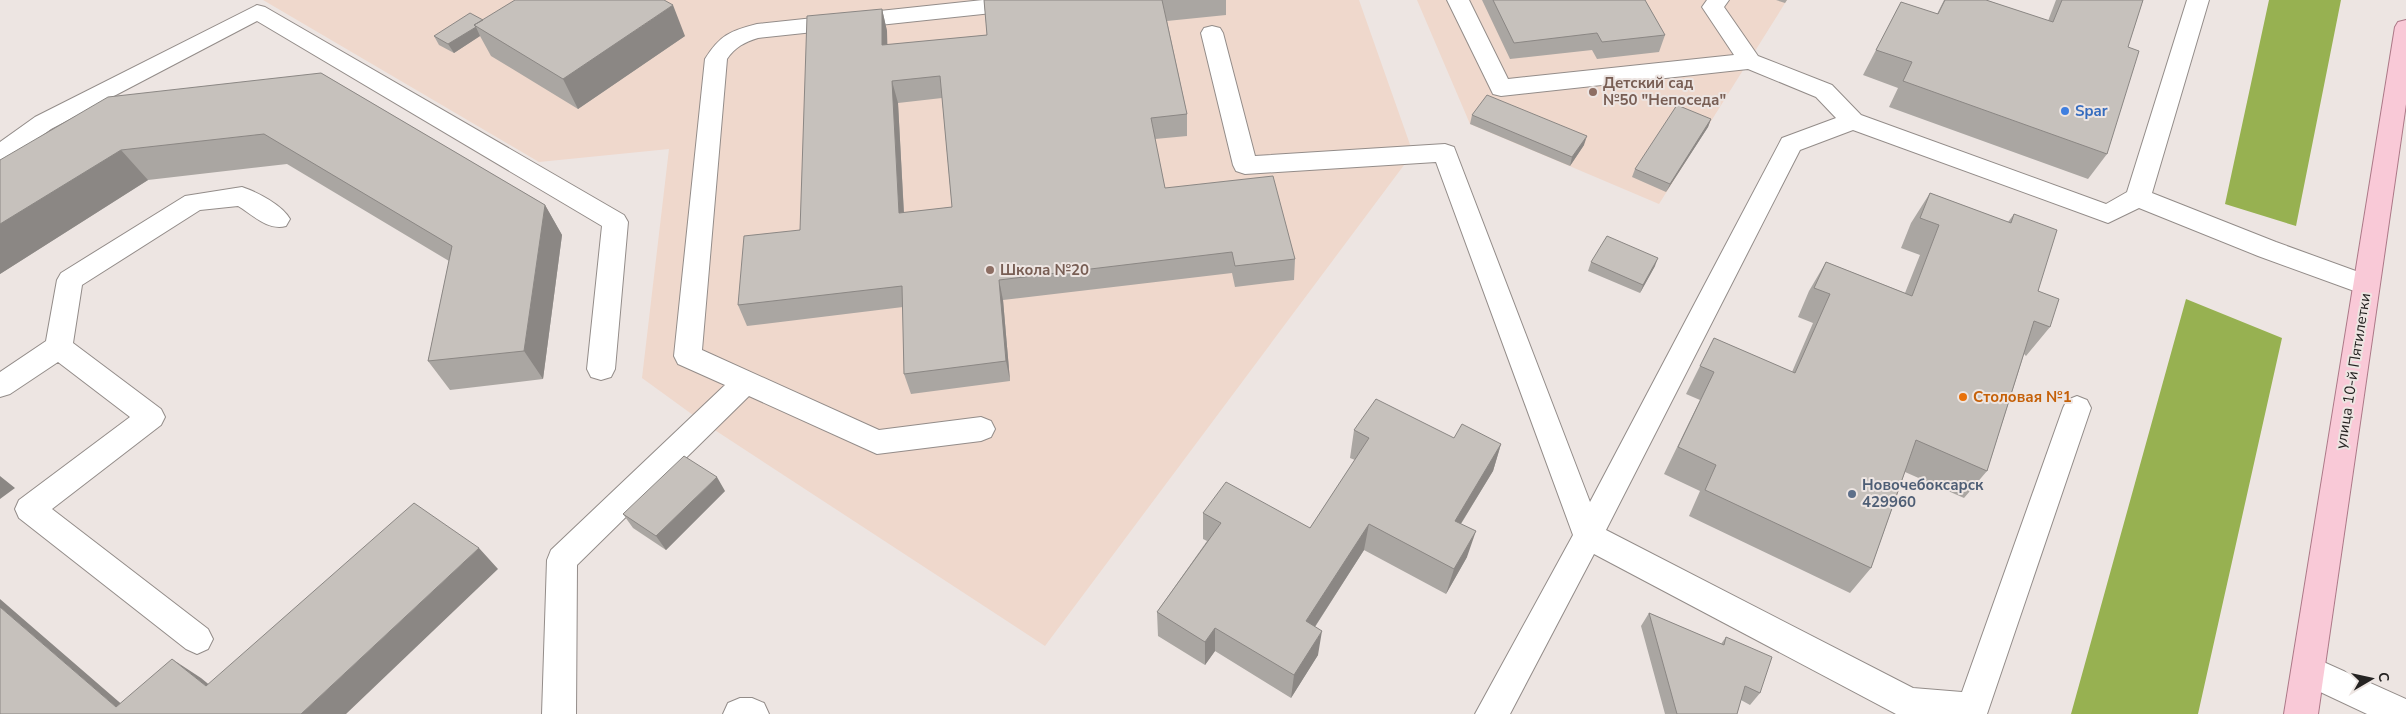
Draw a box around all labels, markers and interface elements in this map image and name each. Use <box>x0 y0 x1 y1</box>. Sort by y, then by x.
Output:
place label: Детский сад №50 "Непоседа" <box>1603 73 1726 110</box>
marker: Детский сад №50 "Непоседа" <box>1587 86 1599 98</box>
place label: Spar <box>2075 101 2108 121</box>
marker: Spar <box>2059 105 2071 117</box>
place label: Школа №20 <box>1000 260 1089 280</box>
marker: Школа №20 <box>984 264 996 276</box>
street label: улица 10-й Пятилетки <box>2331 292 2375 450</box>
place label: Столовая №1 <box>1973 387 2072 407</box>
marker: Столовая №1 <box>1957 391 1969 403</box>
place label: Новочебоксарск 429960 <box>1862 475 1984 512</box>
marker: Новочебоксарск 429960 <box>1846 488 1858 500</box>
north arrow <box>2346 654 2396 704</box>
text: С <box>2373 671 2394 684</box>

